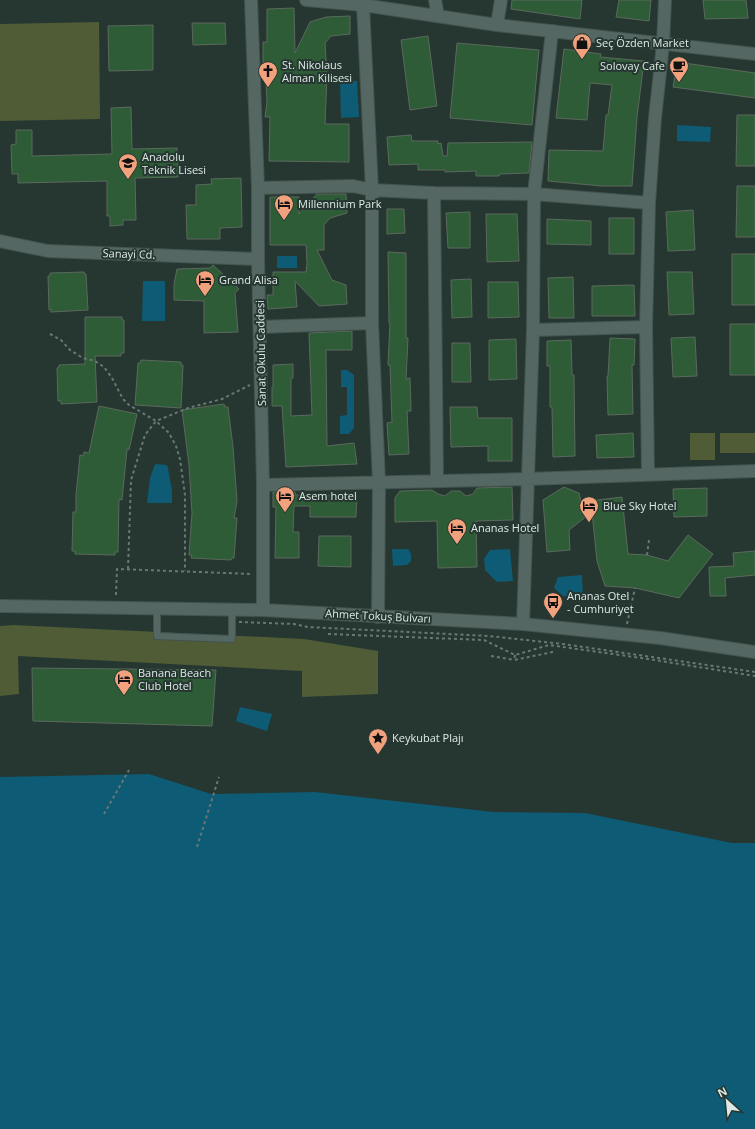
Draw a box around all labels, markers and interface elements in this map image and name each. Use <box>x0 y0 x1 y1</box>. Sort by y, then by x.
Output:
shop icon: Seç Özden Market <box>571 32 593 60</box>
place label: Seç Özden Market <box>596 35 689 50</box>
cafe icon: Solovay Cafe <box>668 55 690 83</box>
place label: St. Nikolaus Alman Kilisesi <box>282 57 352 85</box>
place label: Solovay Cafe <box>600 58 665 73</box>
church icon: St. Nikolaus Alman Kilisesi <box>257 60 279 88</box>
place label: Anadolu Teknik Lisesi <box>142 149 206 177</box>
school or university icon: Anadolu Teknik Lisesi <box>117 152 139 180</box>
hotel icon: Millennium Park <box>273 193 295 221</box>
place label: Millennium Park <box>298 196 382 211</box>
street label: Sanayi Cd. <box>102 245 156 262</box>
hotel icon: Grand Alisa <box>194 269 216 297</box>
place label: Grand Alisa <box>219 272 278 287</box>
street label: Sanat Okulu Caddesi <box>252 300 269 406</box>
hotel icon: Asem hotel <box>274 485 296 513</box>
place label: Asem hotel <box>299 488 357 503</box>
hotel icon: Blue Sky Hotel <box>578 495 600 523</box>
place label: Blue Sky Hotel <box>603 498 676 513</box>
hotel icon: Ananas Hotel <box>446 517 468 545</box>
place label: Ananas Hotel <box>471 520 539 535</box>
place label: Ananas Otel - Cumhuriyet <box>567 588 634 616</box>
bus stop icon: Ananas Otel - Cumhuriyet <box>542 591 564 619</box>
street label: Ahmet Tokuş Bulvarı <box>325 605 431 626</box>
place label: Banana Beach Club Hotel <box>138 665 211 693</box>
hotel icon: Banana Beach Club Hotel <box>113 668 135 696</box>
place icon: Keykubat Plajı <box>367 727 389 755</box>
place label: Keykubat Plajı <box>392 730 464 745</box>
north arrow <box>707 1081 747 1121</box>
text: N <box>715 1083 730 1100</box>

